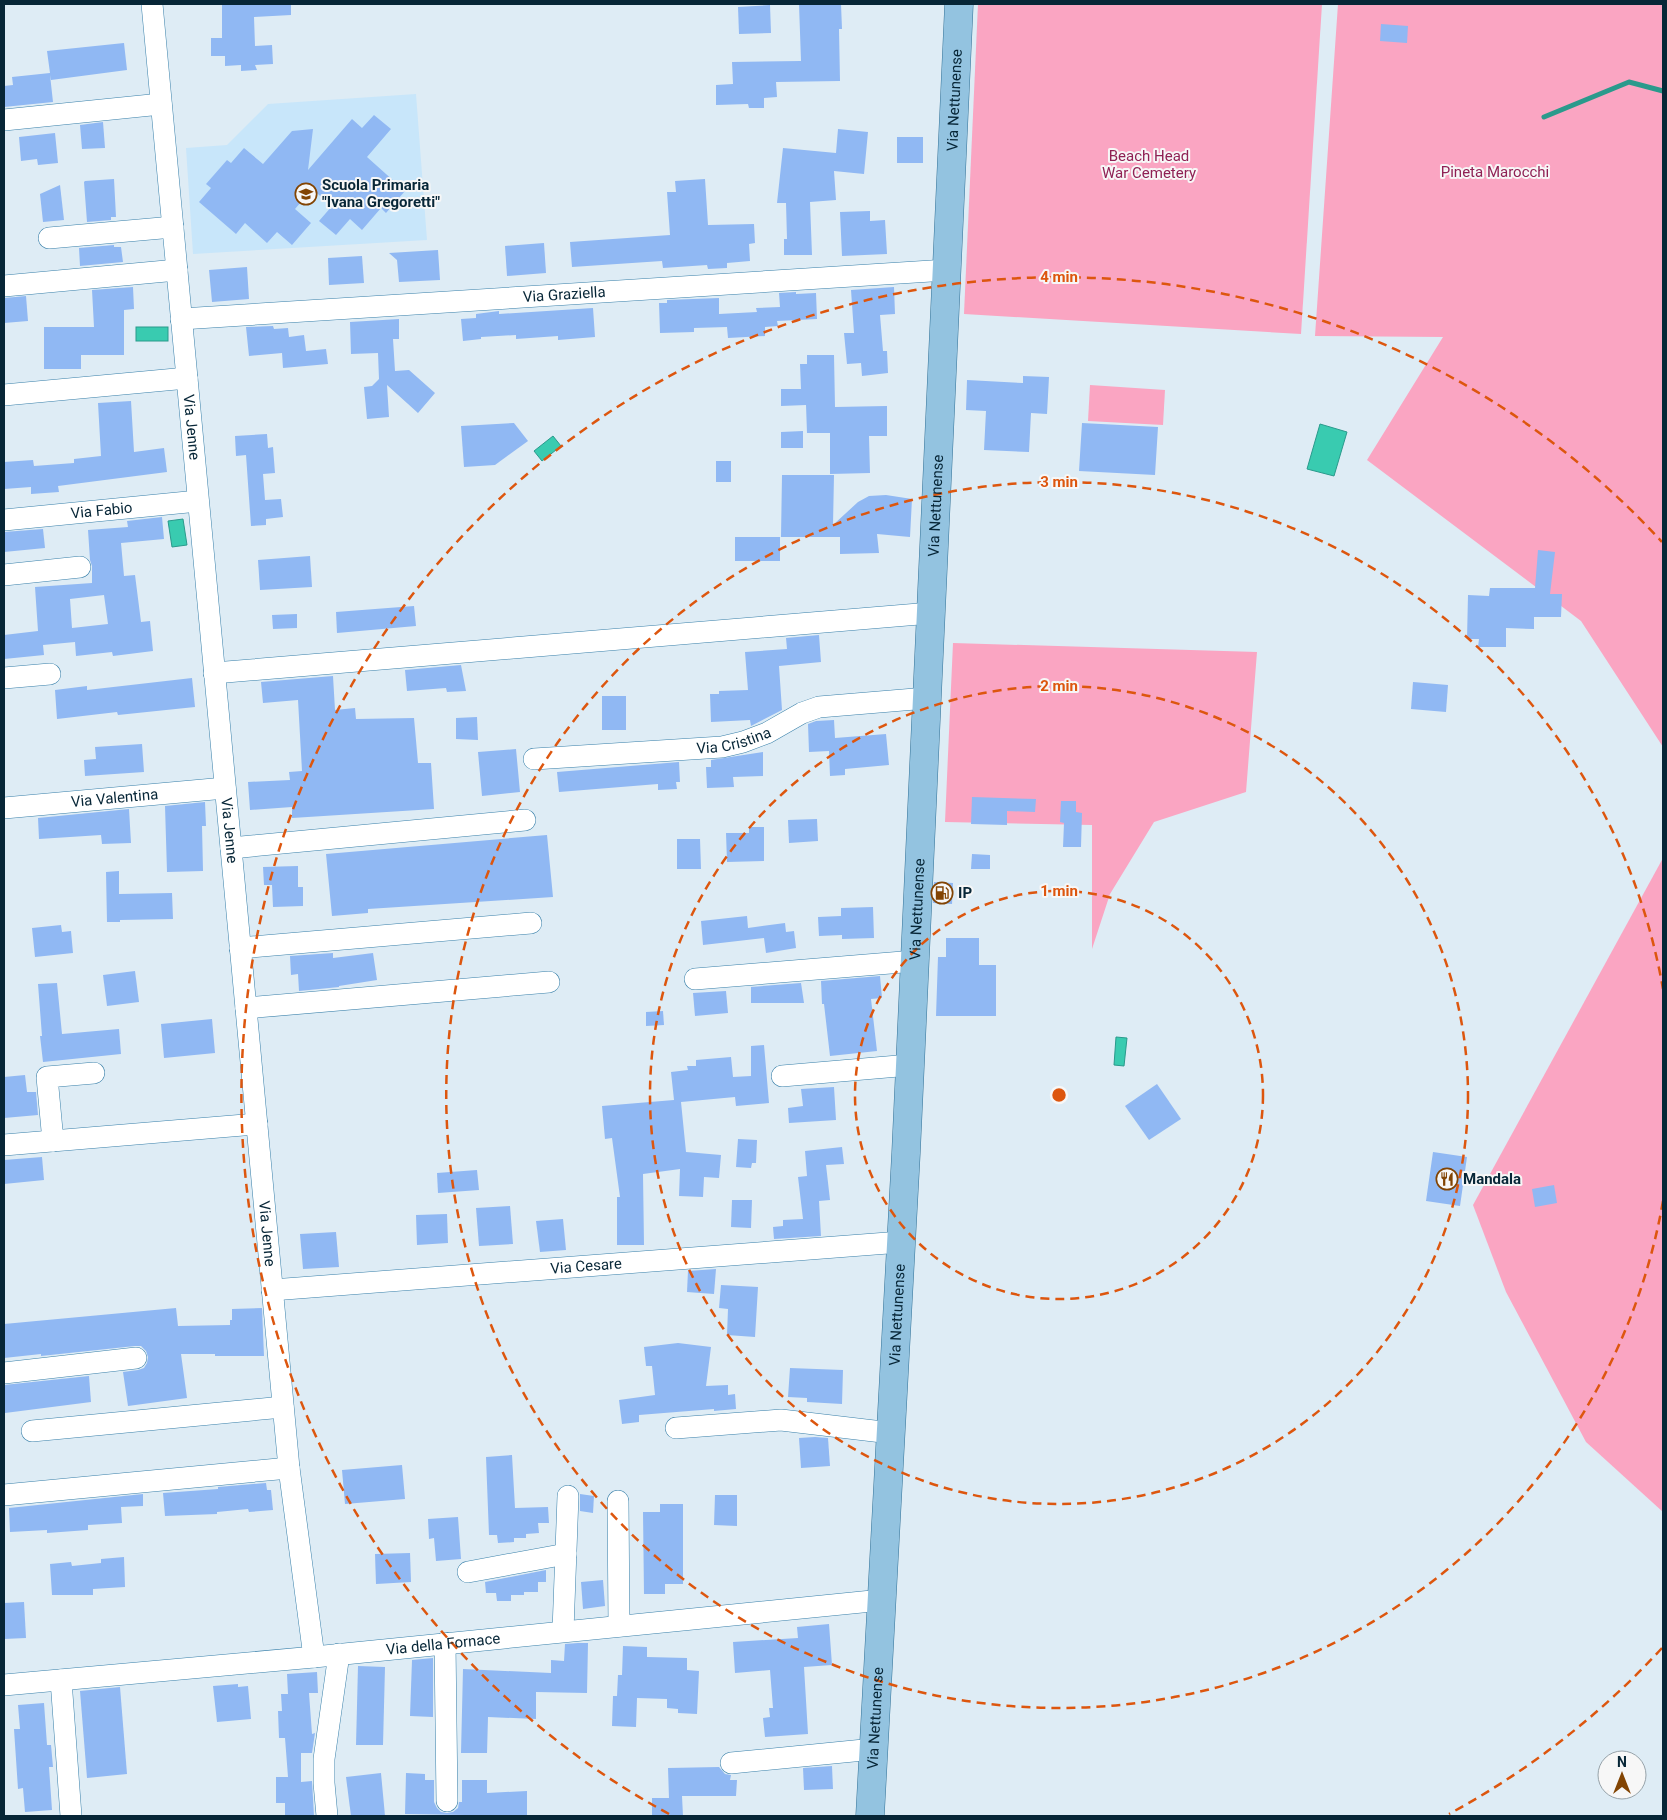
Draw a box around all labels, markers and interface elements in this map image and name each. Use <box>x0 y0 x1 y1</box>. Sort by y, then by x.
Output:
street label: Via Nettunense <box>943 49 966 152</box>
park label: Beach Head War Cemetery <box>1102 147 1196 182</box>
park label: Pineta Marocchi <box>1441 163 1549 181</box>
place label: Scuola Primaria "Ivana Gregoretti" <box>322 176 440 211</box>
school or university icon: Scuola Primaria "Ivana Gregoretti" <box>294 182 318 206</box>
text: 4 min <box>1040 268 1078 286</box>
street label: Via Graziella <box>522 283 606 306</box>
street label: Via Jenne <box>180 393 204 461</box>
street label: Via Nettunense <box>925 454 947 557</box>
text: 3 min <box>1040 473 1078 491</box>
street label: Via Fabio <box>70 498 133 522</box>
text: 2 min <box>1040 677 1078 695</box>
street label: Via Cristina <box>696 723 774 758</box>
street label: Via Valentina <box>70 785 159 811</box>
street label: Via Jenne <box>217 797 241 864</box>
street label: Via Nettunense <box>906 858 929 961</box>
fuel station icon: IP <box>930 881 954 905</box>
text: 1 min <box>1040 882 1078 900</box>
place label: IP <box>958 884 972 902</box>
centre of rings <box>1050 1086 1068 1104</box>
restaurant icon: Mandala <box>1435 1167 1459 1191</box>
place label: Mandala <box>1463 1170 1521 1188</box>
street label: Via Jenne <box>255 1200 279 1267</box>
street label: Via Cesare <box>550 1254 623 1278</box>
street label: Via Nettunense <box>885 1263 909 1366</box>
street label: Via della Fornace <box>385 1629 501 1659</box>
street label: Via Nettunense <box>864 1667 887 1770</box>
north arrow <box>1597 1750 1647 1800</box>
text: N <box>1617 1754 1627 1770</box>

